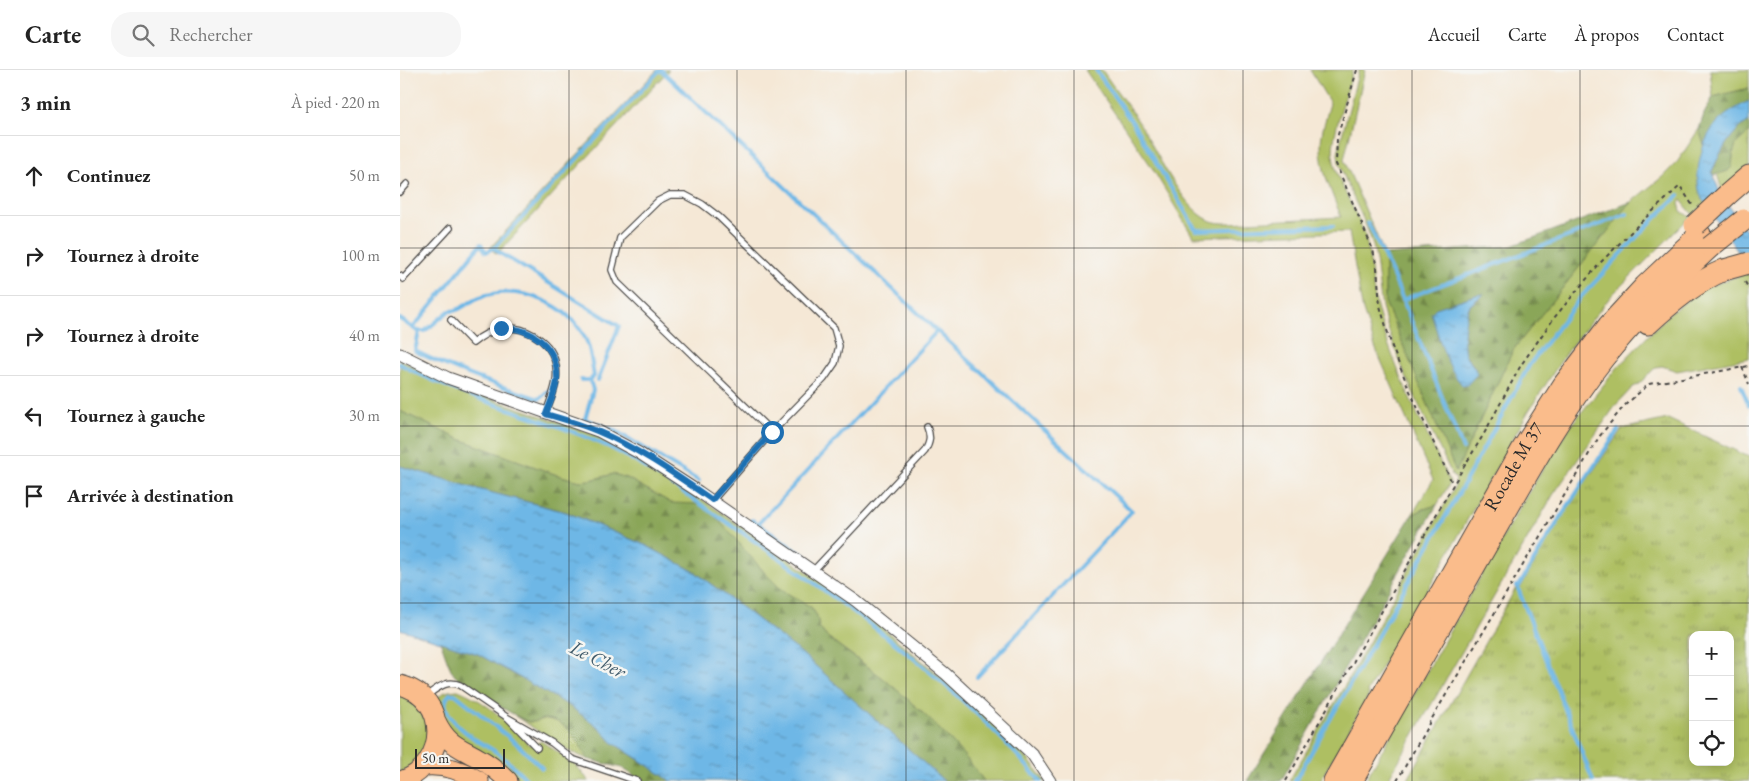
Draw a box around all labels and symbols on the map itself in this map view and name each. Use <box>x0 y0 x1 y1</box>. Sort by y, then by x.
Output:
route end <box>490 317 513 340</box>
street label: Rocade M 37 <box>1478 417 1550 515</box>
route start <box>761 421 784 444</box>
water label: Le Cher <box>565 634 632 685</box>
scale bar <box>415 746 505 769</box>

